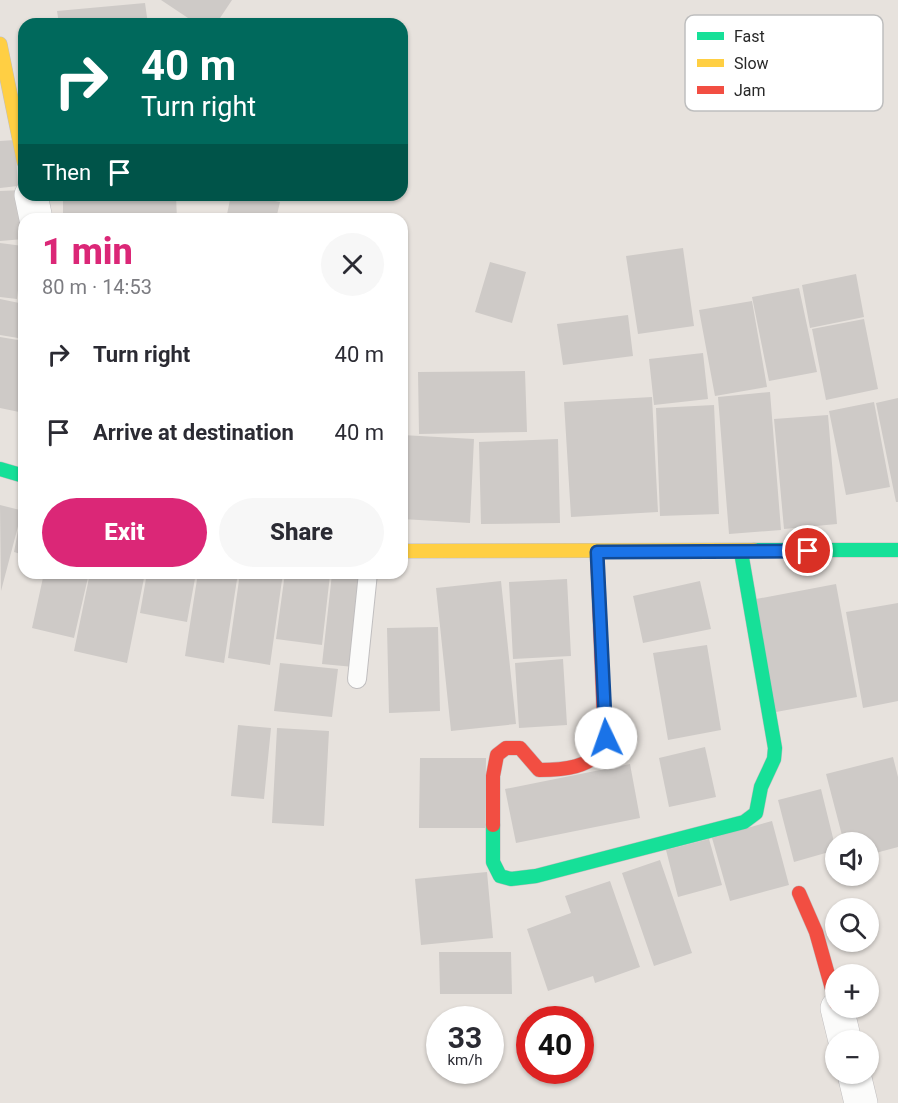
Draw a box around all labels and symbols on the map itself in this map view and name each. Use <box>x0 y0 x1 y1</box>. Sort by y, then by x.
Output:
legend <box>685 15 883 111</box>
text: Fast <box>734 27 765 46</box>
text: Slow <box>734 54 769 73</box>
text: Jam <box>734 81 766 100</box>
pin <box>782 525 833 576</box>
position arrow <box>574 706 638 770</box>
speed limit sign: 40 <box>516 1006 594 1084</box>

